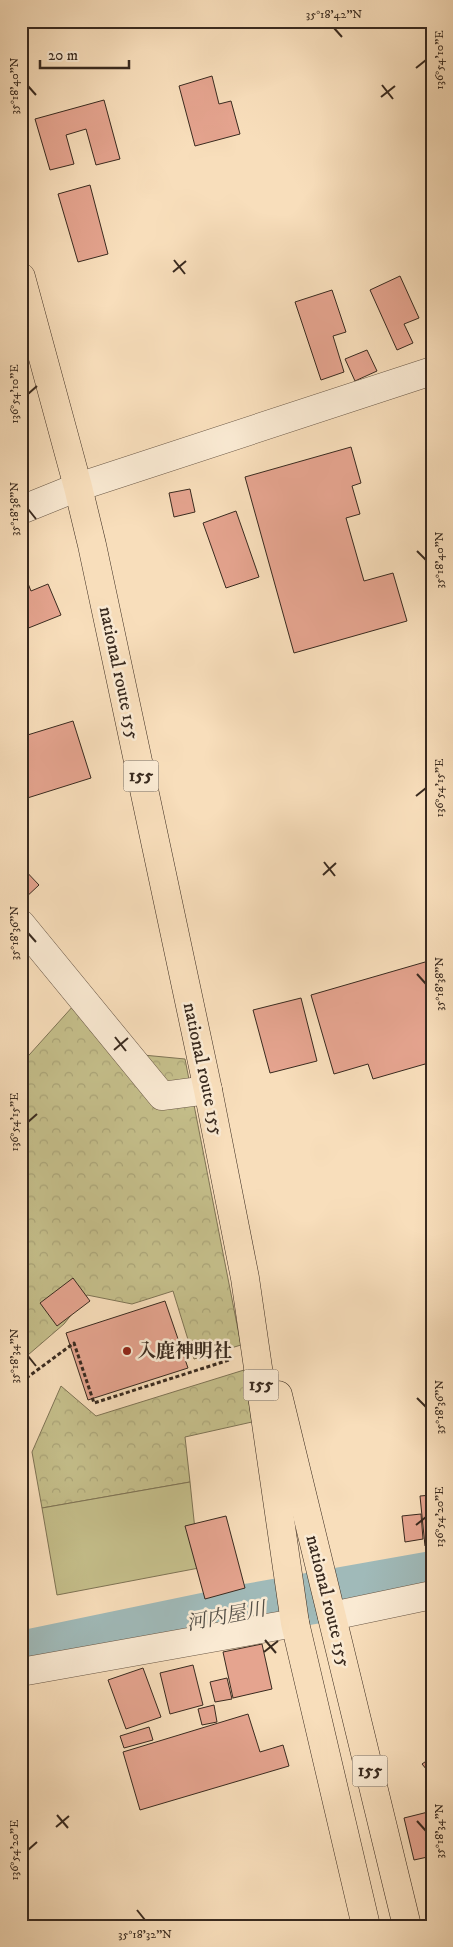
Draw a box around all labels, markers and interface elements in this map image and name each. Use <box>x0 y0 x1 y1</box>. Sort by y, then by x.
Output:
text: 35°18'42"N <box>306 7 362 22</box>
text: 136°54'10"E <box>432 30 447 90</box>
scale bar <box>40 38 129 70</box>
text: 20 m <box>48 46 78 65</box>
text: 35°18'40"N <box>7 57 22 114</box>
text: 136°54'10"E <box>7 364 22 424</box>
text: 35°18'38"N <box>7 482 22 536</box>
text: 35°18'40"N <box>432 531 447 588</box>
street label: national route 155 <box>94 604 144 742</box>
text: 136°54'15"E <box>432 758 447 818</box>
road number: 155 <box>124 760 158 791</box>
text: 35°18'36"N <box>7 906 22 960</box>
text: 35°18'38"N <box>432 957 447 1011</box>
street label: national route 155 <box>178 1000 228 1138</box>
text: 136°54'15"E <box>7 1092 22 1152</box>
text: 35°18'34"N <box>7 1328 22 1383</box>
place label: 入鹿神明社 <box>137 1340 232 1363</box>
marker: 入鹿神明社 <box>121 1345 133 1357</box>
road number: 155 <box>244 1370 278 1400</box>
text: 35°18'36"N <box>432 1380 447 1434</box>
text: 136°54'20"E <box>432 1486 447 1548</box>
street label: national route 155 <box>300 1533 356 1670</box>
water label: 河内屋川 <box>184 1597 270 1637</box>
road number: 155 <box>352 1755 388 1786</box>
text: 35°18'34"N <box>432 1803 447 1858</box>
text: 136°54'20"E <box>7 1819 22 1881</box>
text: 35°18'32"N <box>118 1927 172 1942</box>

